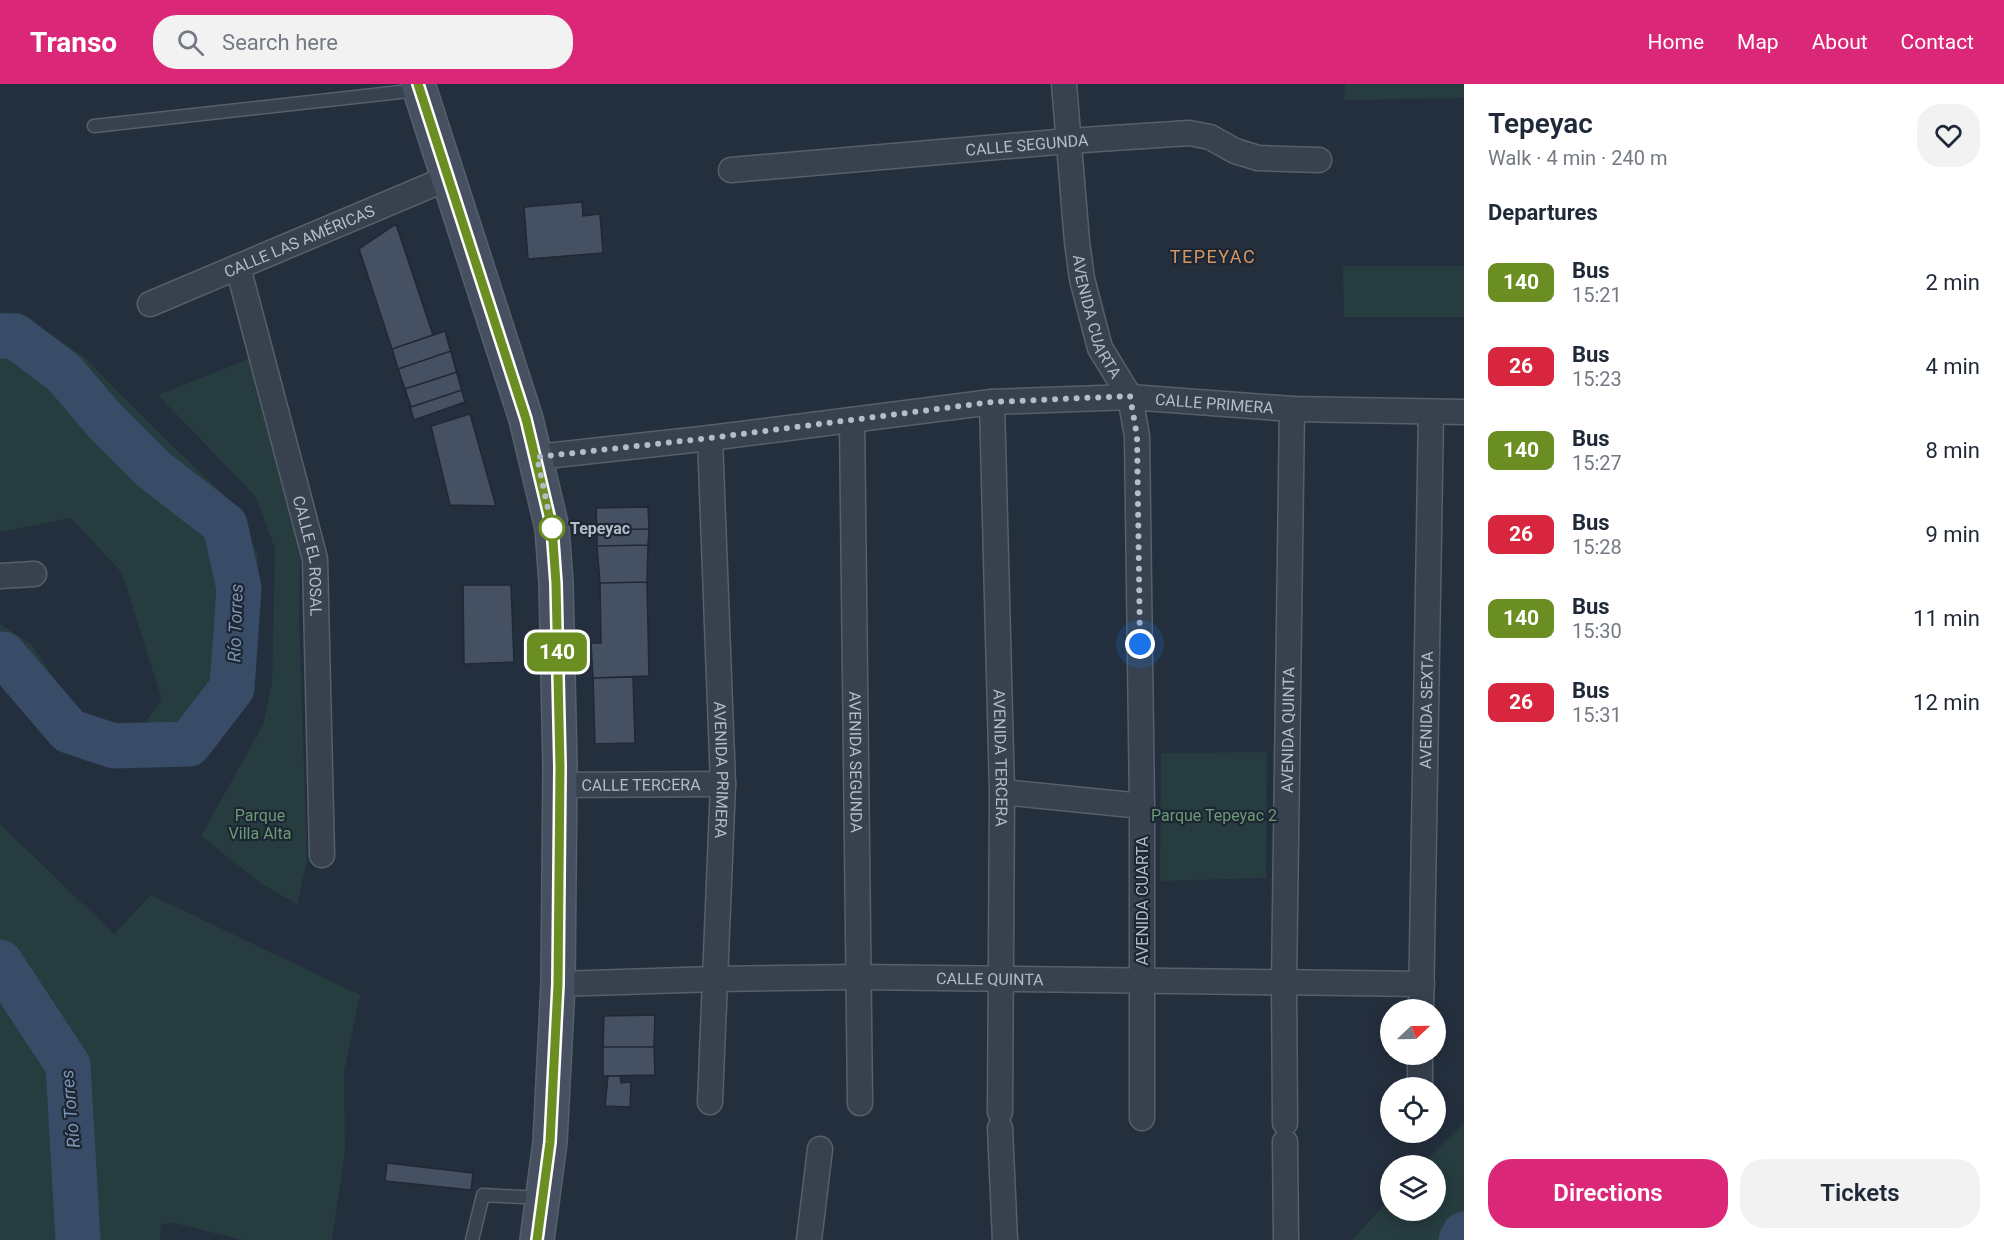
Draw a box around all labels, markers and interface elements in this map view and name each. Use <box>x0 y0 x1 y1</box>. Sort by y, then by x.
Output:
search box <box>153 15 573 69</box>
text: Transo <box>30 26 117 59</box>
icon: search <box>174 26 207 59</box>
text: Search here <box>222 30 338 55</box>
text: Home <box>1648 30 1704 54</box>
text: Map <box>1737 30 1779 54</box>
text: About <box>1812 30 1868 54</box>
text: Contact <box>1901 30 1974 54</box>
button: heart <box>1917 104 1980 167</box>
text: Tepeyac <box>1488 107 1593 140</box>
street label: CALLE SEGUNDA <box>965 130 1090 159</box>
text: Walk · 4 min · 240 m <box>1488 146 1667 170</box>
text: Departures <box>1488 200 1598 225</box>
street label: CALLE LAS AMÉRICAS <box>221 201 377 281</box>
district label: TEPEYAC <box>1170 246 1256 267</box>
street label: AVENIDA CUARTA <box>1069 253 1126 382</box>
text: Bus <box>1572 258 1610 283</box>
text: 140 <box>1503 270 1539 294</box>
text: 2 min <box>1925 270 1980 295</box>
text: 15:21 <box>1572 283 1622 307</box>
text: Bus <box>1572 342 1610 367</box>
text: 26 <box>1509 354 1533 378</box>
text: 4 min <box>1925 354 1980 379</box>
text: 15:23 <box>1572 367 1622 391</box>
street label: CALLE PRIMERA <box>1154 389 1275 417</box>
text: Bus <box>1572 426 1610 451</box>
text: 140 <box>1503 438 1539 462</box>
text: 8 min <box>1925 438 1980 463</box>
text: 15:27 <box>1572 451 1622 475</box>
street label: CALLE EL ROSAL <box>289 494 326 617</box>
text: Bus <box>1572 510 1610 535</box>
marker: Tepeyac <box>539 515 565 541</box>
place label: Tepeyac <box>570 519 630 538</box>
text: 26 <box>1509 522 1533 546</box>
text: 9 min <box>1925 522 1980 547</box>
text: 15:28 <box>1572 535 1622 559</box>
water label: Río Torres <box>223 583 247 663</box>
text: Bus <box>1572 594 1610 619</box>
text: 140 <box>1503 606 1539 630</box>
text: 11 min <box>1913 606 1980 631</box>
text: 15:30 <box>1572 619 1622 643</box>
your location <box>1125 629 1155 659</box>
line badge: 140 <box>522 632 592 672</box>
text: 140 <box>539 640 575 664</box>
street label: AVENIDA SEXTA <box>1416 651 1437 769</box>
street label: AVENIDA QUINTA <box>1277 666 1298 793</box>
text: Bus <box>1572 678 1610 703</box>
street label: AVENIDA TERCERA <box>990 689 1012 827</box>
text: 26 <box>1509 690 1533 714</box>
text: 12 min <box>1913 690 1980 715</box>
street label: AVENIDA SEGUNDA <box>846 691 866 833</box>
street label: AVENIDA PRIMERA <box>710 701 733 839</box>
text: 15:31 <box>1572 703 1622 727</box>
street label: CALLE TERCERA <box>581 775 701 794</box>
park label: Parque Villa Alta <box>229 806 291 843</box>
park label: Parque Tepeyac 2 <box>1151 806 1277 825</box>
street label: AVENIDA CUARTA <box>1133 836 1152 966</box>
street label: CALLE QUINTA <box>936 968 1044 989</box>
north arrow <box>1380 999 1446 1065</box>
map controls <box>1380 999 1446 1221</box>
water label: Río Torres <box>56 1069 84 1149</box>
button: locate <box>1380 1077 1446 1143</box>
button: layers <box>1380 1155 1446 1221</box>
button: Directions <box>1488 1159 1728 1228</box>
button: Tickets <box>1740 1159 1980 1228</box>

